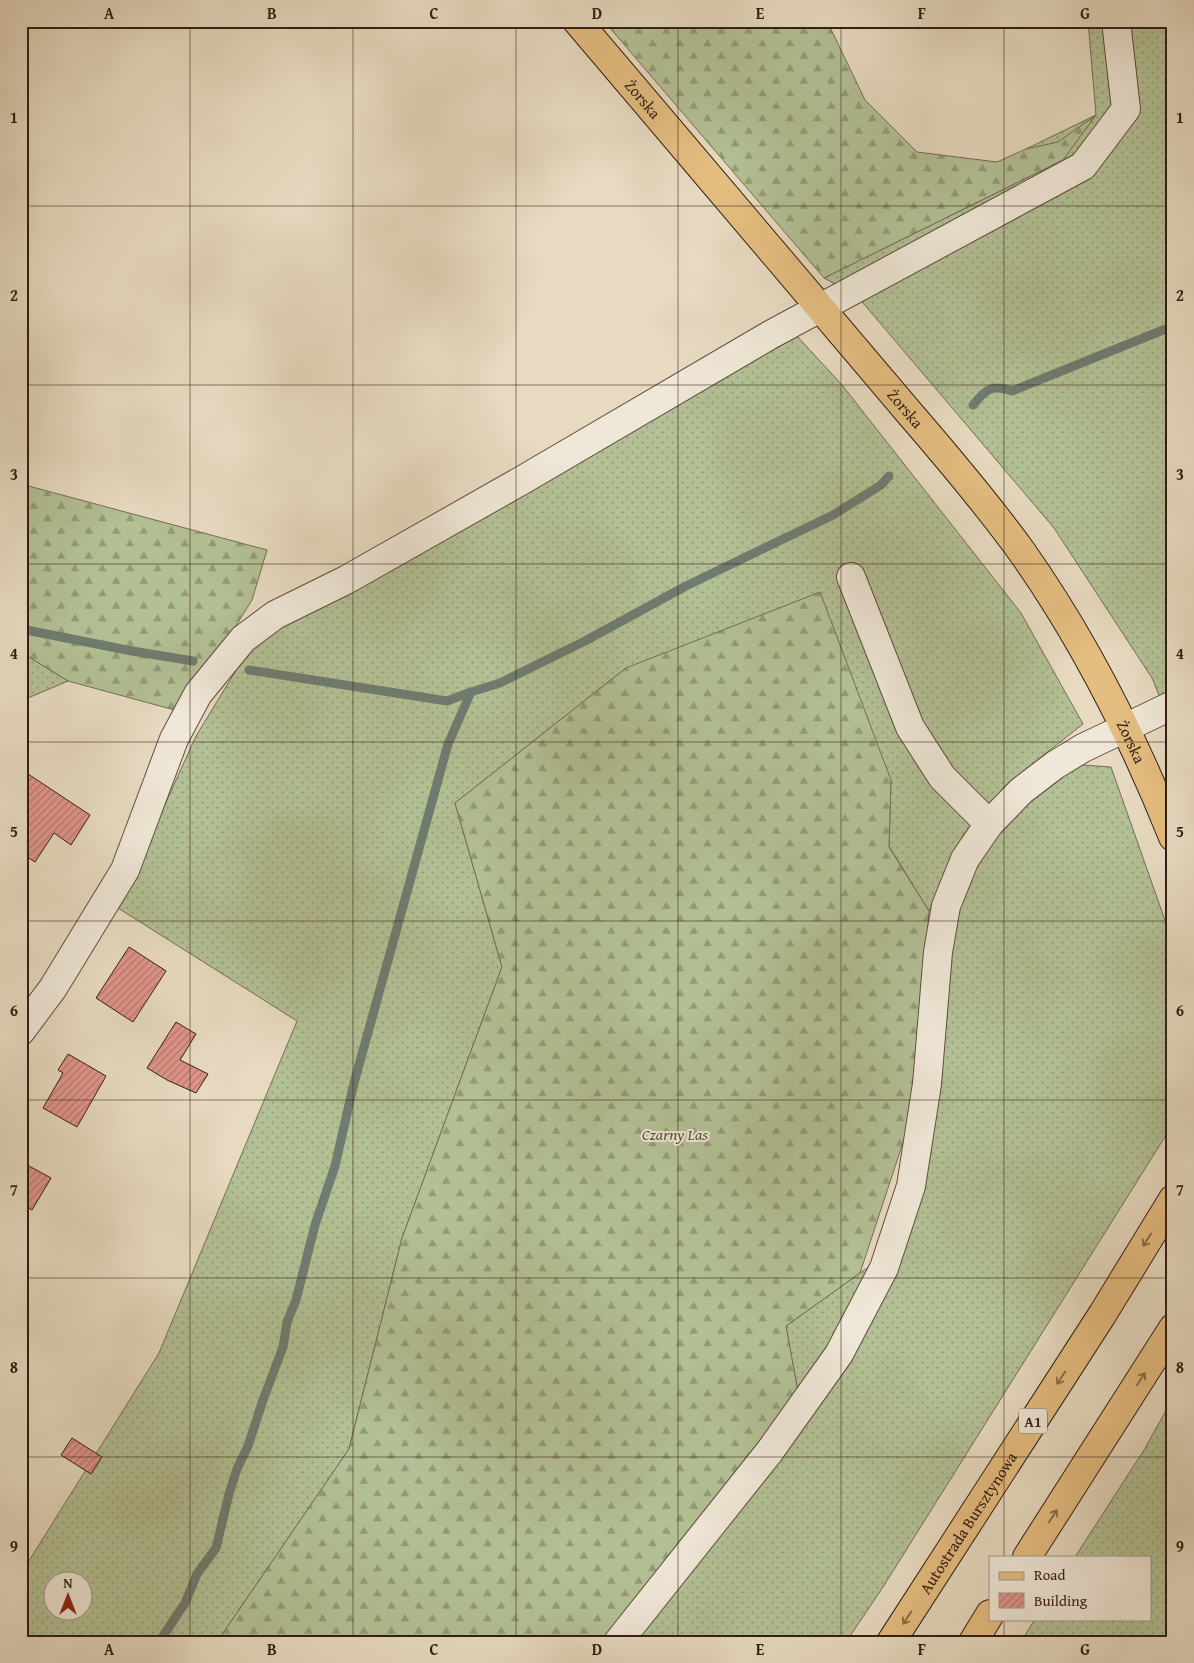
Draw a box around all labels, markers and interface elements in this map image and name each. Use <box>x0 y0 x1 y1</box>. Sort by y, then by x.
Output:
text: A <box>104 1 115 25</box>
text: B <box>267 1 277 25</box>
text: C <box>429 1 439 25</box>
text: D <box>592 1 602 25</box>
text: E <box>756 1 765 25</box>
text: F <box>918 1 926 25</box>
text: G <box>1080 1 1090 25</box>
street label: Żorska <box>619 74 667 124</box>
text: 1 <box>10 105 18 129</box>
text: 1 <box>1176 105 1184 129</box>
text: 2 <box>10 283 18 307</box>
text: 2 <box>1176 283 1184 307</box>
street label: Żorska <box>882 383 930 434</box>
text: 3 <box>10 462 18 486</box>
text: 3 <box>1176 462 1184 486</box>
text: 4 <box>10 641 18 665</box>
text: 4 <box>1176 641 1184 665</box>
street label: Żorska <box>1111 716 1152 767</box>
text: 5 <box>10 819 18 843</box>
text: 5 <box>1176 819 1184 843</box>
text: 6 <box>10 998 18 1022</box>
text: 6 <box>1176 998 1184 1022</box>
park label: Czarny Las <box>642 1122 708 1146</box>
text: 7 <box>10 1177 18 1201</box>
text: 7 <box>1176 1177 1184 1201</box>
one-way arrow <box>1142 1233 1152 1247</box>
text: 8 <box>10 1355 18 1379</box>
text: 8 <box>1176 1355 1184 1379</box>
one-way arrow <box>1056 1371 1066 1385</box>
one-way arrow <box>1136 1372 1146 1386</box>
road number: A1 <box>1019 1408 1047 1434</box>
street label: Autostrada Bursztynowa <box>913 1447 1023 1598</box>
one-way arrow <box>1048 1509 1058 1523</box>
text: 9 <box>10 1534 18 1558</box>
text: 9 <box>1176 1534 1184 1558</box>
legend <box>989 1556 1152 1620</box>
text: Road <box>1034 1564 1065 1585</box>
north arrow <box>42 1570 92 1620</box>
text: N <box>63 1573 73 1593</box>
text: Building <box>1034 1590 1088 1611</box>
one-way arrow <box>902 1610 912 1624</box>
text: A <box>104 1637 115 1661</box>
text: B <box>267 1637 277 1661</box>
text: C <box>429 1637 439 1661</box>
text: D <box>592 1637 602 1661</box>
text: E <box>756 1637 765 1661</box>
text: F <box>918 1637 926 1661</box>
text: G <box>1080 1637 1090 1661</box>

